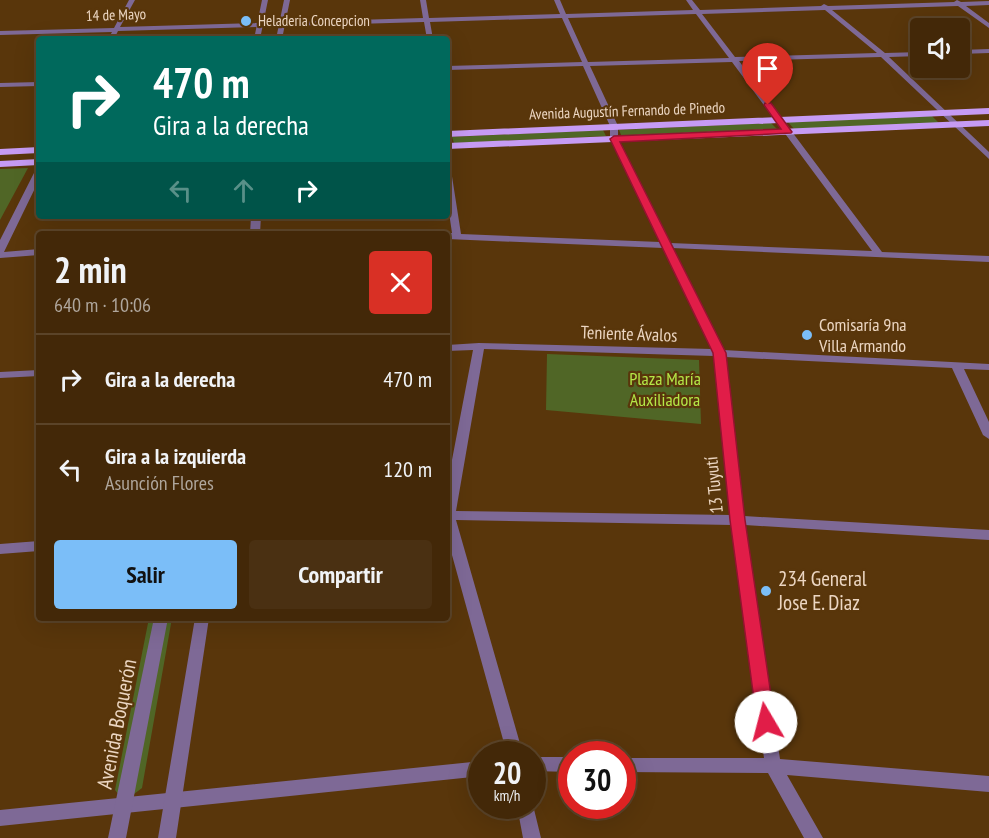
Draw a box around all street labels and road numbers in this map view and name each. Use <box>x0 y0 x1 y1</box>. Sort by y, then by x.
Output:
street label: 14 de Mayo <box>86 4 146 25</box>
street label: Avenida Augustín Fernando de Pinedo <box>529 98 725 123</box>
street label: Teniente Ávalos <box>580 320 678 347</box>
street label: 13 Tuyutí <box>699 455 728 515</box>
street label: Avenida Boquerón <box>91 657 142 791</box>

